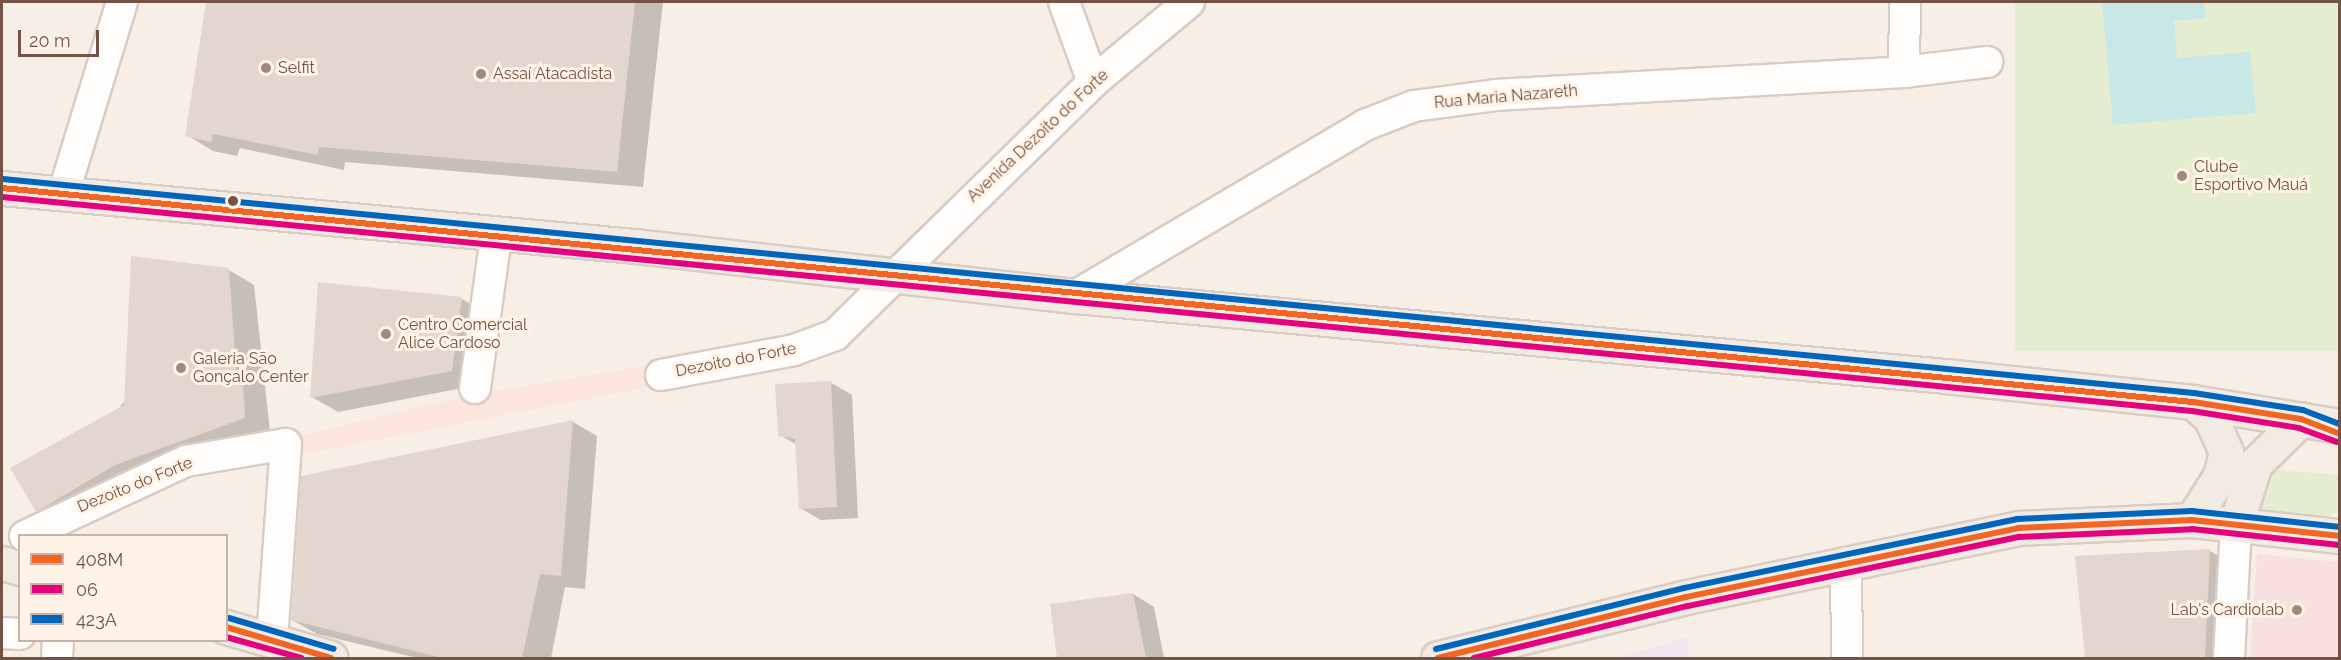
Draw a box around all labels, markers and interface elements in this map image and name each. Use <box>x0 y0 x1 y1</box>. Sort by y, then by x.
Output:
scale bar <box>21 18 102 56</box>
text: 20 m <box>29 30 71 51</box>
place label: Selfit <box>278 58 315 78</box>
marker: Selfit <box>259 61 273 75</box>
place label: Assaí Atacadista <box>493 64 613 84</box>
street label: Avenida Dezoito do Forte <box>963 66 1113 206</box>
marker: Assaí Atacadista <box>474 67 488 81</box>
street label: Rua Maria Nazareth <box>1433 81 1579 113</box>
place label: Clube Esportivo Mauá <box>2194 157 2308 195</box>
marker: Clube Esportivo Mauá <box>2175 169 2189 183</box>
unlabelled marker <box>227 195 239 207</box>
place label: Centro Comercial Alice Cardoso <box>398 315 527 353</box>
marker: Centro Comercial Alice Cardoso <box>379 327 393 341</box>
street label: Dezoito do Forte <box>674 339 798 381</box>
place label: Galeria São Gonçalo Center <box>193 349 309 387</box>
marker: Galeria São Gonçalo Center <box>174 361 188 375</box>
street label: Dezoito do Forte <box>75 453 195 517</box>
legend <box>18 534 228 642</box>
text: 408M <box>76 549 123 570</box>
text: 06 <box>76 579 98 600</box>
place label: Lab's Cardiolab <box>2171 600 2284 620</box>
marker: Lab's Cardiolab <box>2288 601 2306 619</box>
text: 423A <box>76 609 117 630</box>

